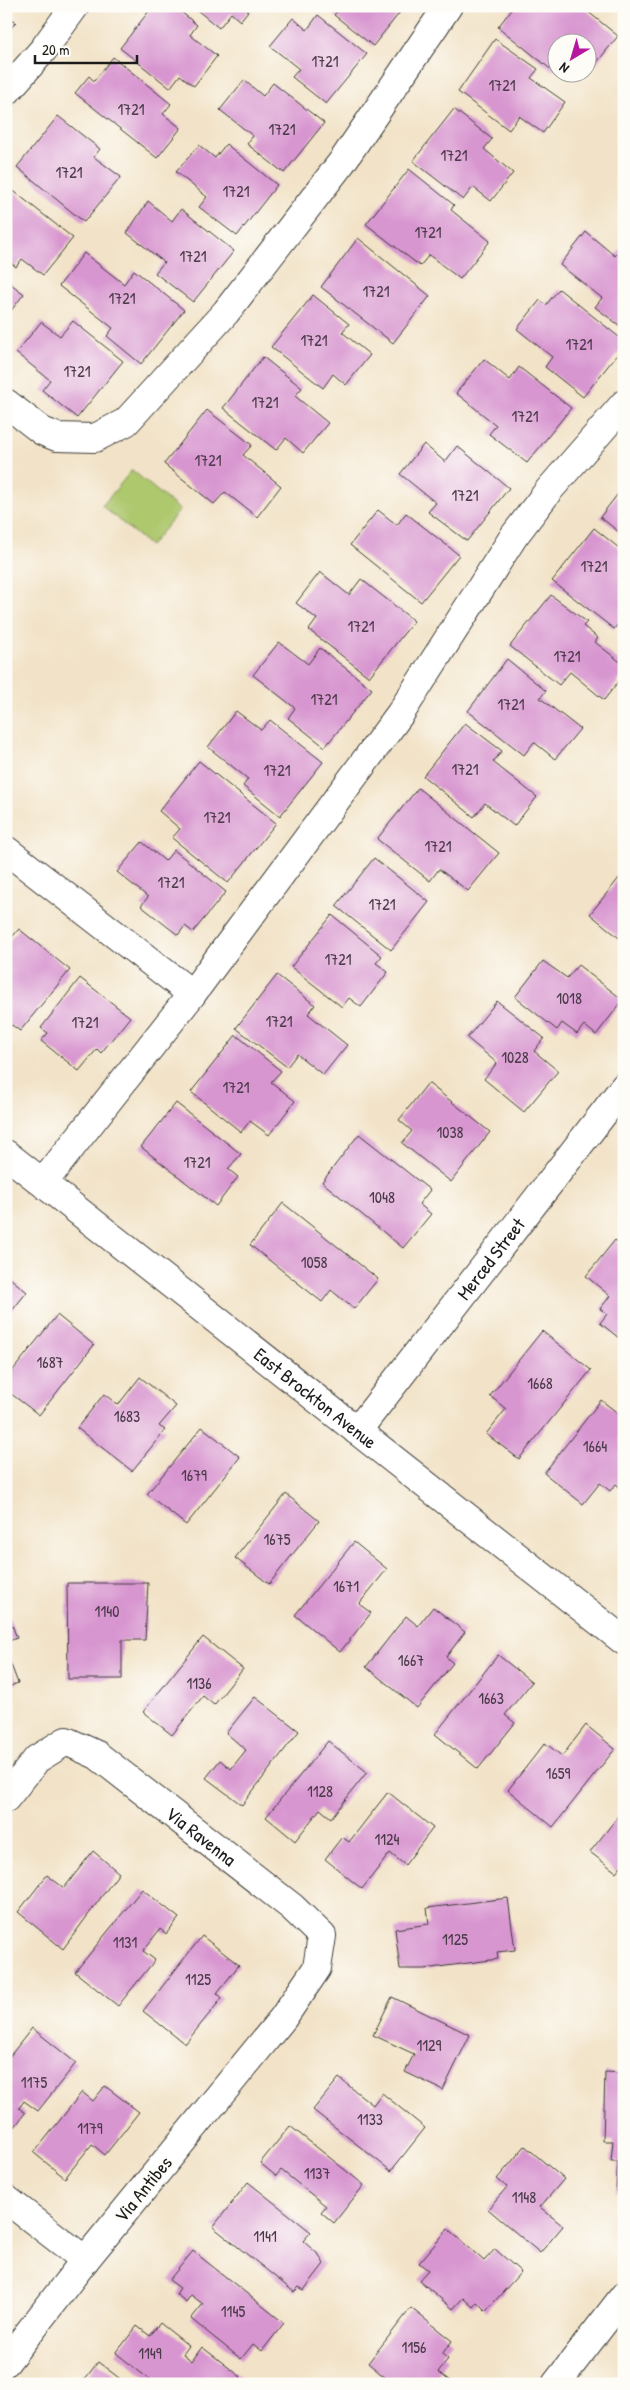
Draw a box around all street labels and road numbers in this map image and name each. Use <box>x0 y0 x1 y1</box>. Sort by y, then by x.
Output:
street label: Merced Street <box>451 1212 531 1305</box>
street label: East Brockton Avenue <box>249 1341 383 1455</box>
street label: Via Ravenna <box>161 1801 242 1872</box>
street label: Via Antibes <box>108 2150 178 2228</box>

